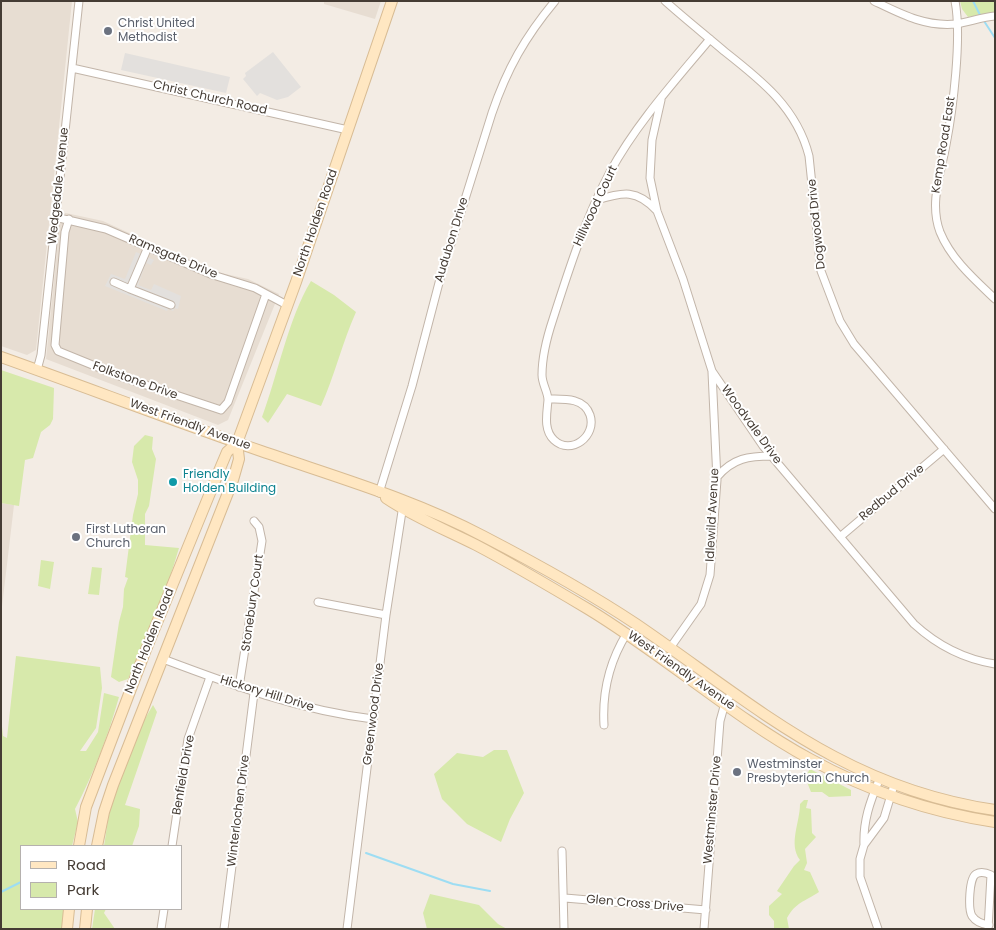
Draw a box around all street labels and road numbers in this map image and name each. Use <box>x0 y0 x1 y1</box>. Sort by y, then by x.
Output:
street label: Christ Church Road <box>152 78 268 118</box>
street label: Kemp Road East <box>929 96 959 194</box>
street label: Wedgedale Avenue <box>46 127 72 245</box>
street label: Hillwood Court <box>571 163 621 249</box>
street label: North Holden Road <box>291 168 341 278</box>
street label: Dogwood Drive <box>805 178 829 270</box>
street label: Audubon Drive <box>432 196 472 284</box>
street label: Ramsgate Drive <box>126 232 220 282</box>
street label: Folkstone Drive <box>90 359 180 403</box>
street label: Woodvale Drive <box>718 383 784 467</box>
street label: West Friendly Avenue <box>128 396 252 454</box>
street label: Redbud Drive <box>857 462 927 524</box>
street label: Idlewild Avenue <box>703 468 723 562</box>
street label: Stonebury Court <box>239 554 267 652</box>
street label: North Holden Road <box>122 586 178 696</box>
street label: West Friendly Avenue <box>625 628 737 714</box>
street label: Greenwood Drive <box>361 662 387 766</box>
street label: Hickory Hill Drive <box>218 673 316 715</box>
street label: Benfield Drive <box>170 734 198 816</box>
street label: Winterlochen Drive <box>225 754 253 868</box>
street label: Westminster Drive <box>701 755 725 865</box>
street label: Glen Cross Drive <box>586 893 684 915</box>

